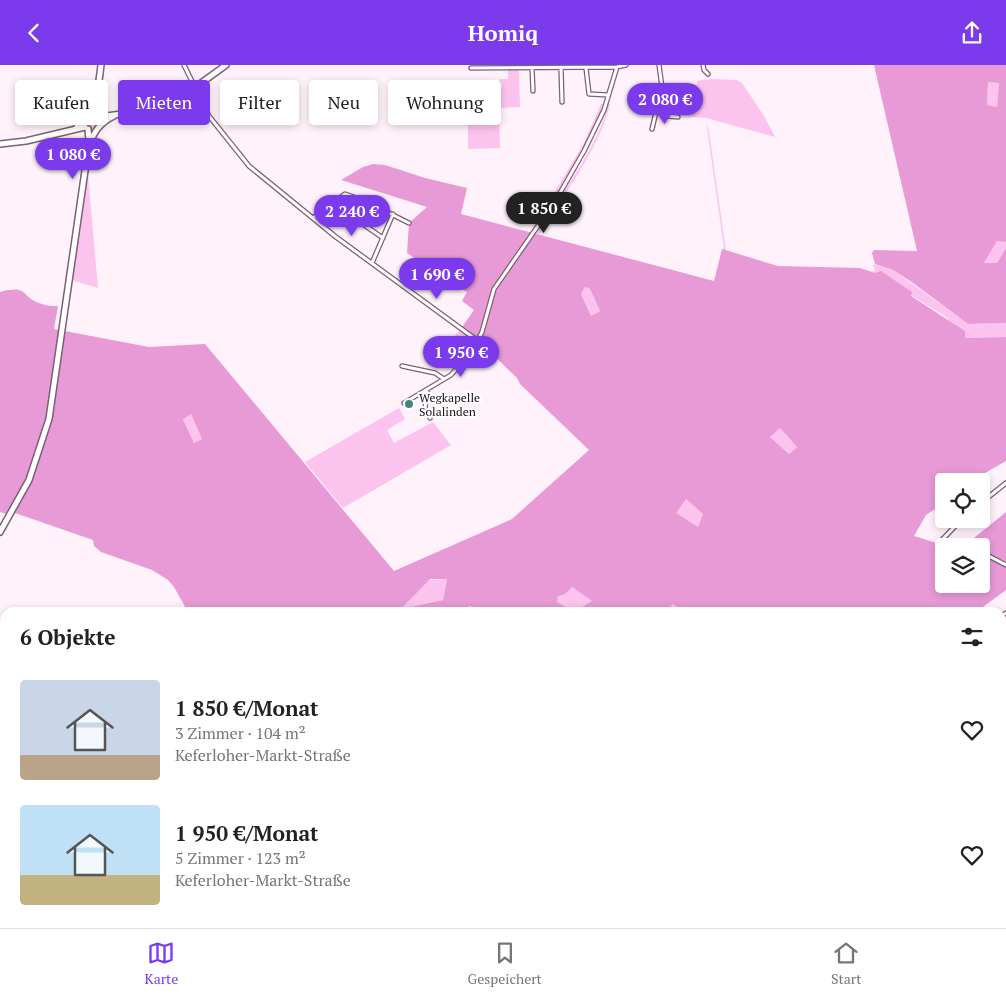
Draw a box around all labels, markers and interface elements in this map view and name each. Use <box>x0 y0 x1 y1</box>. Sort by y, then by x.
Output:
text: Homiq <box>468 18 538 47</box>
icon: back <box>20 19 48 47</box>
icon: share <box>958 19 986 47</box>
chip: Kaufen <box>15 80 108 125</box>
chip: Mieten <box>118 80 210 125</box>
chip: Filter <box>220 80 299 125</box>
chip: Neu <box>309 80 378 125</box>
chip: Wohnung <box>388 80 501 125</box>
pin: 2 080 € <box>619 83 711 125</box>
text: 2 080 € <box>638 88 692 110</box>
pin: 1 080 € <box>27 137 119 180</box>
text: 1 080 € <box>46 143 100 165</box>
pin: 1 850 € <box>498 191 590 234</box>
pin: 2 240 € <box>306 195 398 237</box>
text: 1 850 € <box>517 197 571 219</box>
text: 2 240 € <box>325 200 379 222</box>
pin: 1 690 € <box>391 257 483 300</box>
text: 1 690 € <box>410 263 464 285</box>
pin: 1 950 € <box>415 335 507 378</box>
text: 1 950 € <box>434 341 488 363</box>
place label: Wegkapelle Solalinden <box>419 390 480 419</box>
marker: Wegkapelle Solalinden <box>403 398 415 410</box>
map controls <box>935 473 990 593</box>
button: locate <box>935 473 990 528</box>
button: layers <box>935 538 990 593</box>
text: 6 Objekte <box>20 623 116 651</box>
icon: filters <box>958 623 986 651</box>
text: 1 850 €/Monat <box>175 694 319 722</box>
icon: home <box>60 700 120 760</box>
icon: heart <box>958 716 986 744</box>
text: 3 Zimmer · 104 m² <box>175 722 306 744</box>
text: Keferloher-Markt-Straße <box>175 744 351 766</box>
text: 1 950 €/Monat <box>175 819 319 847</box>
icon: home <box>60 825 120 885</box>
icon: heart <box>958 841 986 869</box>
text: 5 Zimmer · 123 m² <box>175 847 306 869</box>
text: Keferloher-Markt-Straße <box>175 869 351 891</box>
tab: Karte <box>145 939 178 988</box>
tab: Gespeichert <box>468 939 542 988</box>
tab: Start <box>831 939 861 988</box>

